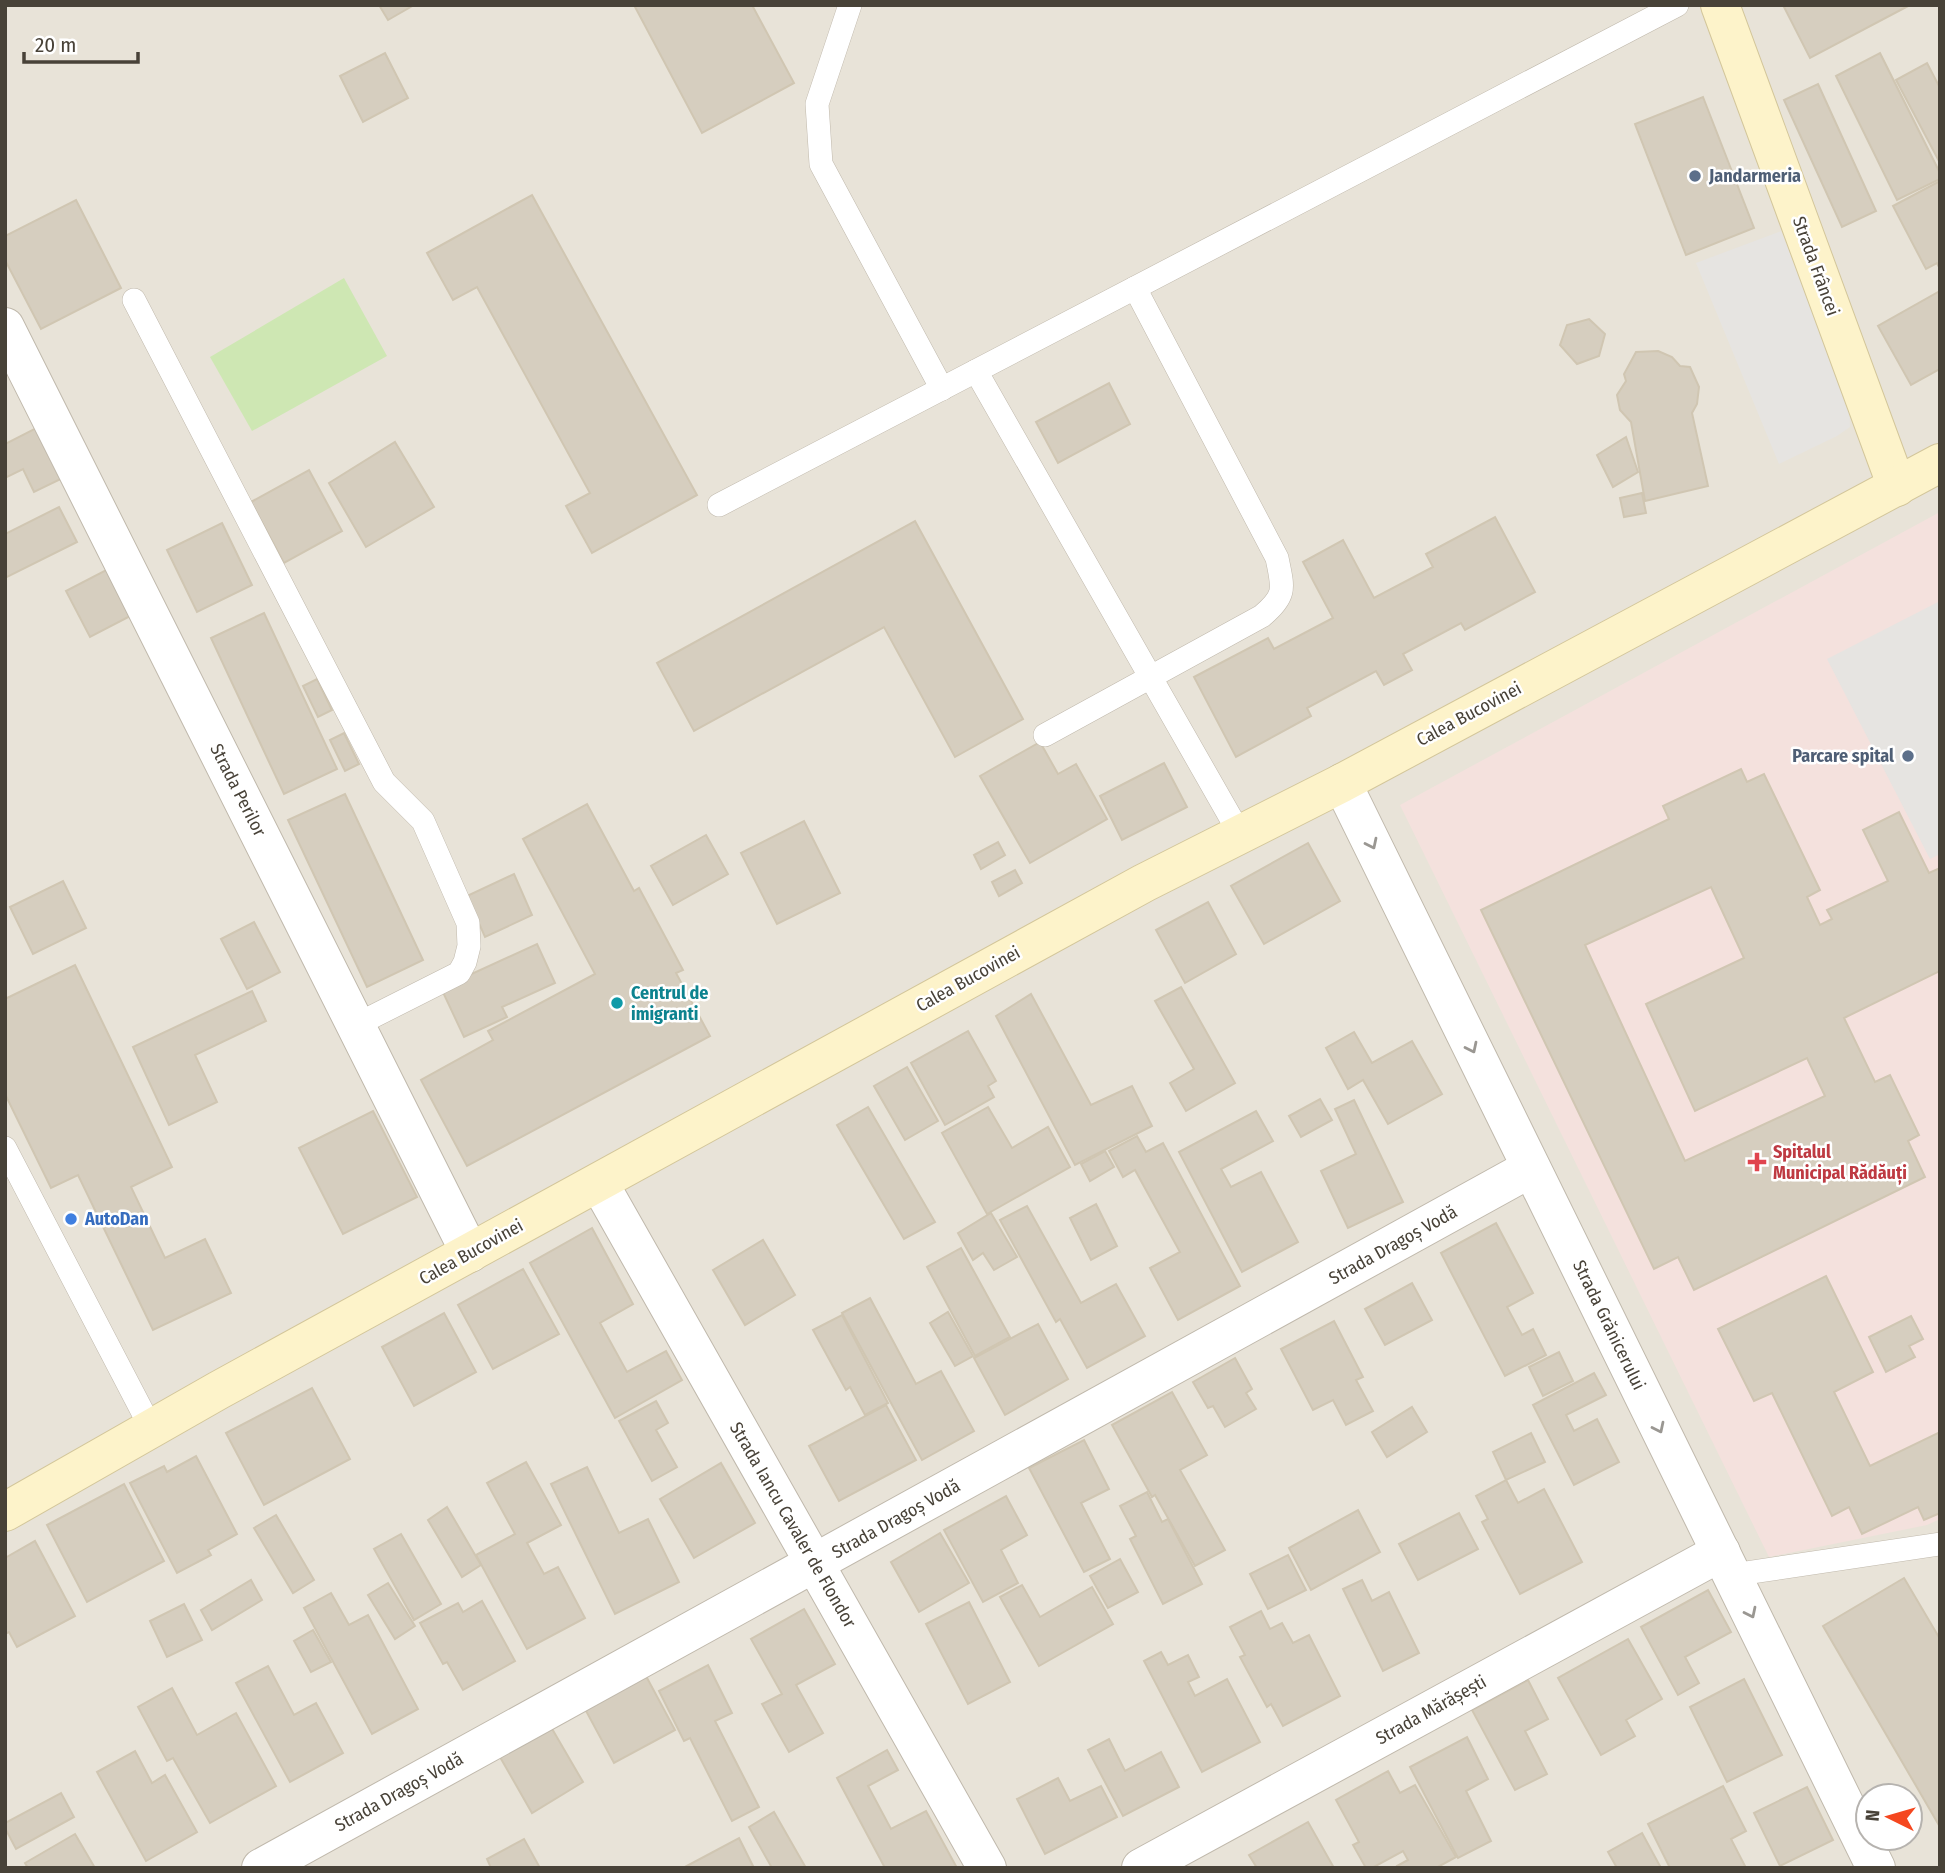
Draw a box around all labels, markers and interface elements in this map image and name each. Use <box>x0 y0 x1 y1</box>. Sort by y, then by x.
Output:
scale bar <box>24 21 138 65</box>
text: 20 m <box>35 32 76 58</box>
place label: Jandarmeria <box>1708 165 1801 187</box>
marker: Jandarmeria <box>1687 168 1703 184</box>
street label: Strada Frâncei <box>1788 213 1844 319</box>
street label: Calea Bucovinei <box>1413 677 1525 751</box>
street label: Strada Perilor <box>205 740 271 841</box>
place label: Parcare spital <box>1792 745 1894 767</box>
marker: Parcare spital <box>1900 748 1916 764</box>
one-way arrow <box>1363 837 1377 849</box>
street label: Calea Bucovinei <box>912 941 1024 1017</box>
place label: Centrul de imigranti <box>631 982 709 1025</box>
marker: Centrul de imigranti <box>609 995 625 1011</box>
one-way arrow <box>1464 1041 1478 1053</box>
place label: Spitalul Municipal Rădăuți <box>1773 1141 1907 1185</box>
marker: Spitalul Municipal Rădăuți <box>1747 1152 1767 1172</box>
street label: Strada Dragoș Vodă <box>1325 1201 1461 1289</box>
place label: AutoDan <box>84 1208 149 1230</box>
marker: AutoDan <box>63 1211 79 1227</box>
street label: Calea Bucovinei <box>415 1214 527 1290</box>
street label: Strada Grănicerului <box>1568 1257 1650 1393</box>
street label: Strada Iancu Cavaler de Flondor <box>725 1418 861 1632</box>
one-way arrow <box>1651 1421 1665 1433</box>
street label: Strada Dragoș Vodă <box>828 1475 964 1563</box>
one-way arrow <box>1742 1606 1756 1618</box>
street label: Strada Mărășești <box>1372 1671 1490 1749</box>
street label: Strada Dragoș Vodă <box>331 1748 467 1836</box>
north arrow <box>1854 1782 1924 1852</box>
text: N <box>1861 1809 1885 1822</box>

